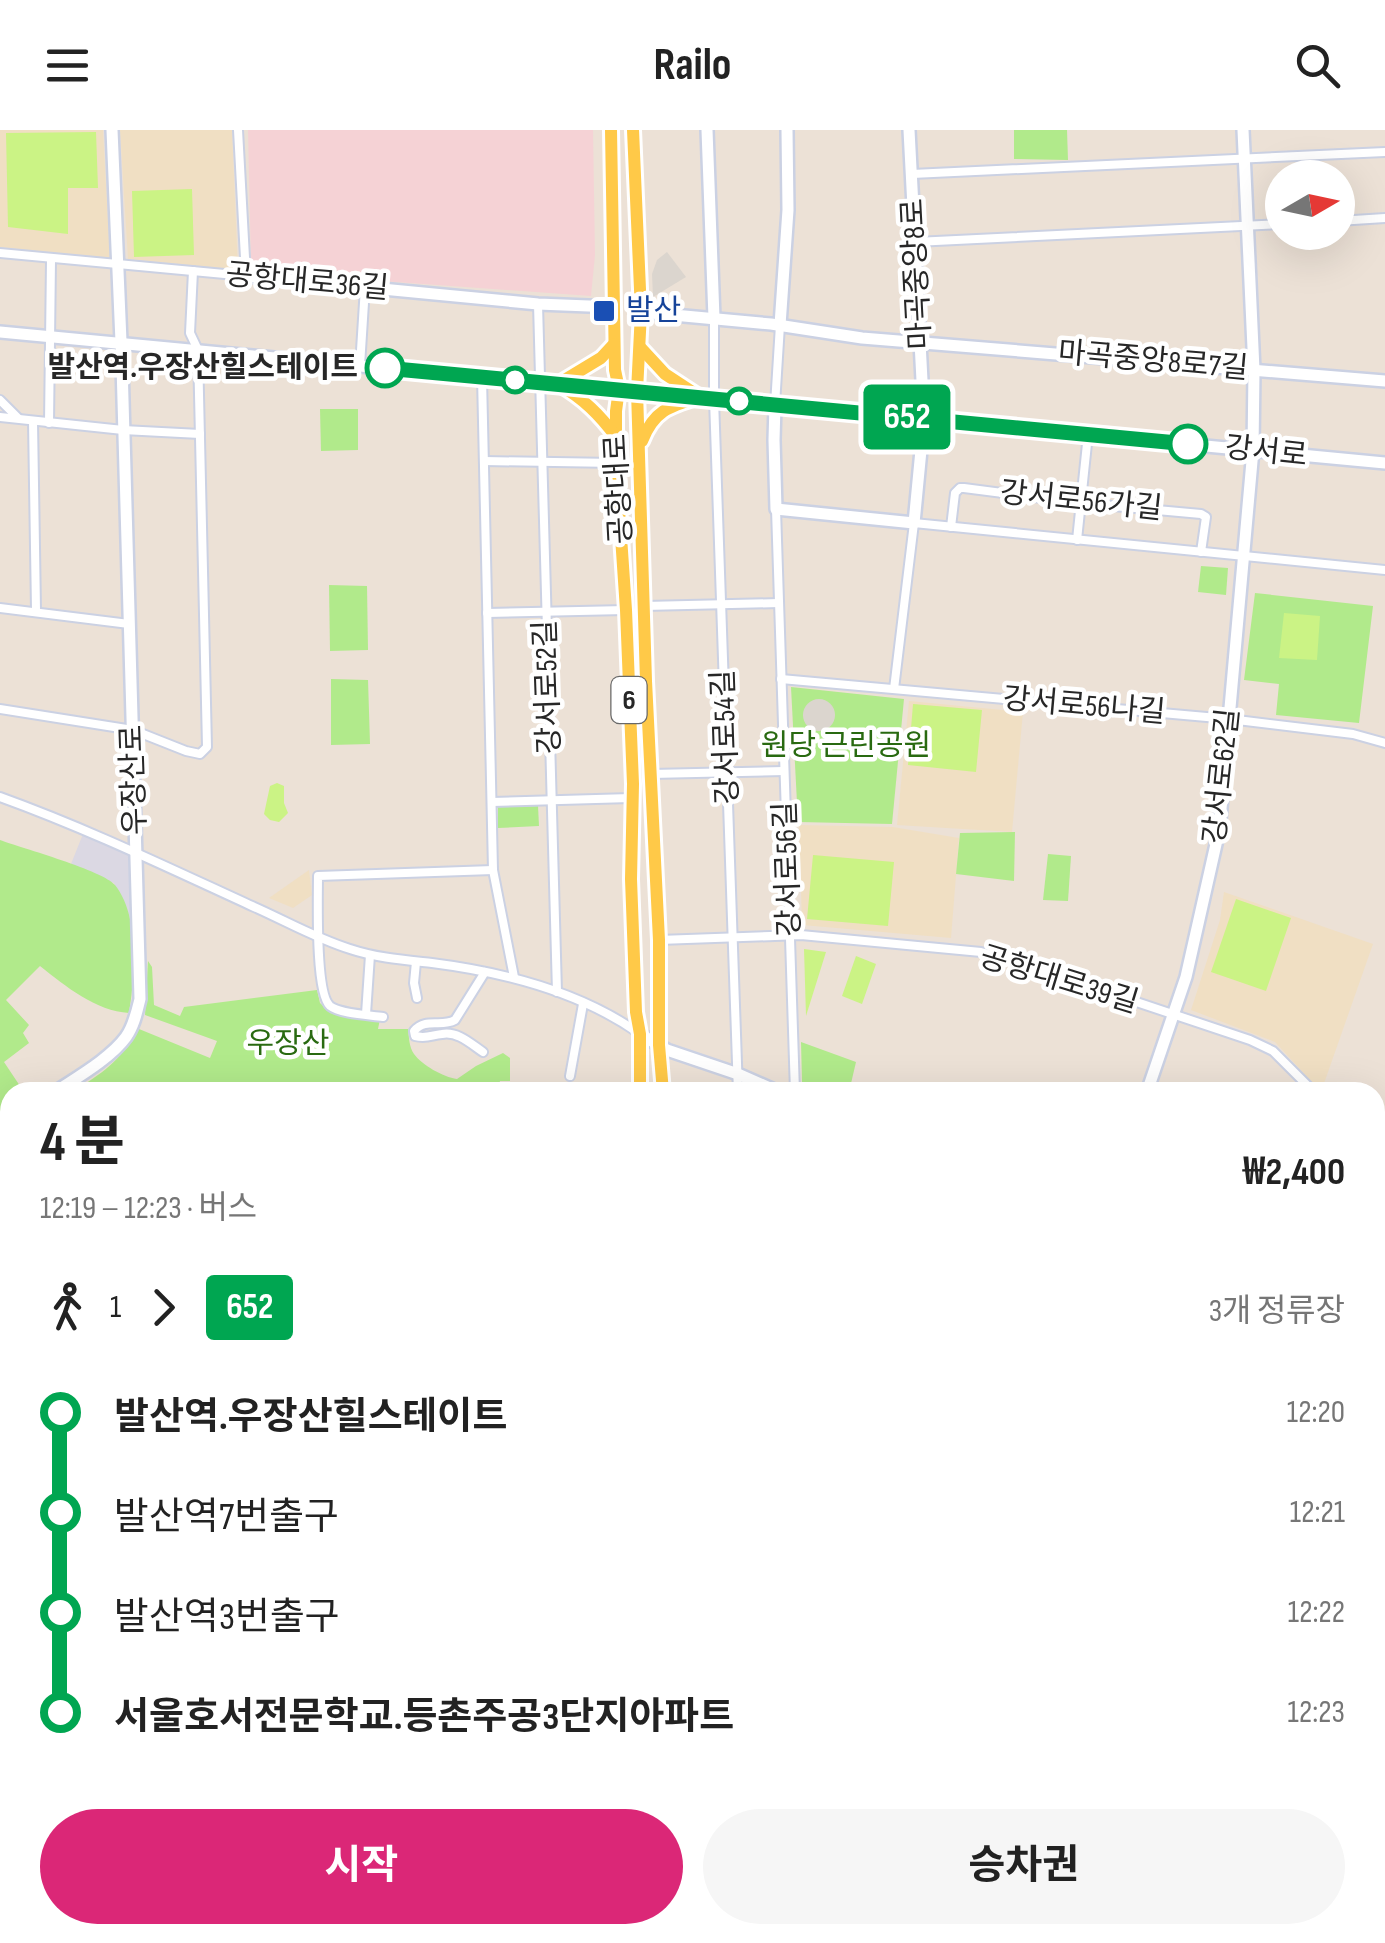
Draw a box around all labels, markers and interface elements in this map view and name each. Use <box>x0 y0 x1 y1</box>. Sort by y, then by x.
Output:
icon: menu <box>40 38 95 93</box>
text: Railo <box>654 38 731 93</box>
icon: search <box>1290 38 1345 93</box>
north arrow <box>1265 160 1355 250</box>
map controls <box>1265 160 1355 250</box>
street label: 마곡중앙8로 <box>895 198 939 350</box>
street label: 공항대로36길 <box>224 257 390 307</box>
place label: 발산 <box>626 293 681 329</box>
marker: 발산 <box>591 298 617 324</box>
street label: 마곡중앙8로7길 <box>1056 335 1250 387</box>
marker: 발산역.우장산힐스테이트 <box>366 349 404 387</box>
place label: 발산역.우장산힐스테이트 <box>48 350 358 386</box>
unlabelled marker <box>502 367 528 393</box>
line badge: 652 <box>850 384 964 450</box>
unlabelled marker <box>726 388 752 414</box>
text: 652 <box>883 396 931 439</box>
unlabelled marker <box>1169 425 1207 463</box>
street label: 강서로 <box>1223 430 1309 474</box>
street label: 공항대로 <box>598 433 640 545</box>
street label: 강서로56가길 <box>998 475 1164 527</box>
street label: 강서로52길 <box>528 619 568 755</box>
street label: 강서로54길 <box>706 669 746 805</box>
road number: 6 <box>612 677 646 723</box>
street label: 강서로56나길 <box>1001 681 1167 731</box>
street label: 강서로62길 <box>1197 706 1247 846</box>
street label: 우장산로 <box>114 724 154 836</box>
park label: 원당 근린공원 <box>761 728 931 764</box>
street label: 강서로56길 <box>768 801 808 937</box>
street label: 공항대로39길 <box>975 939 1143 1021</box>
park label: 우장산 <box>247 1026 329 1062</box>
text: 4 분 <box>40 1110 125 1177</box>
text: ₩2,400 <box>1243 1150 1345 1195</box>
text: 12:19 – 12:23 · 버스 <box>40 1189 257 1228</box>
icon: walk <box>40 1280 95 1335</box>
icon: forward <box>136 1280 191 1335</box>
text: 652 <box>226 1286 273 1329</box>
text: 1 <box>110 1288 121 1327</box>
text: 3개 정류장 <box>1209 1292 1345 1331</box>
text: 12:20 <box>1287 1393 1345 1432</box>
text: 발산역.우장산힐스테이트 <box>114 1395 507 1440</box>
text: 12:21 <box>1290 1493 1345 1532</box>
text: 발산역7번출구 <box>114 1495 339 1540</box>
text: 12:22 <box>1288 1593 1345 1632</box>
text: 발산역3번출구 <box>114 1595 340 1640</box>
text: 12:23 <box>1288 1693 1345 1732</box>
text: 서울호서전문학교.등촌주공3단지아파트 <box>114 1695 734 1740</box>
button: 시작 <box>40 1809 683 1924</box>
button: 승차권 <box>703 1809 1345 1924</box>

